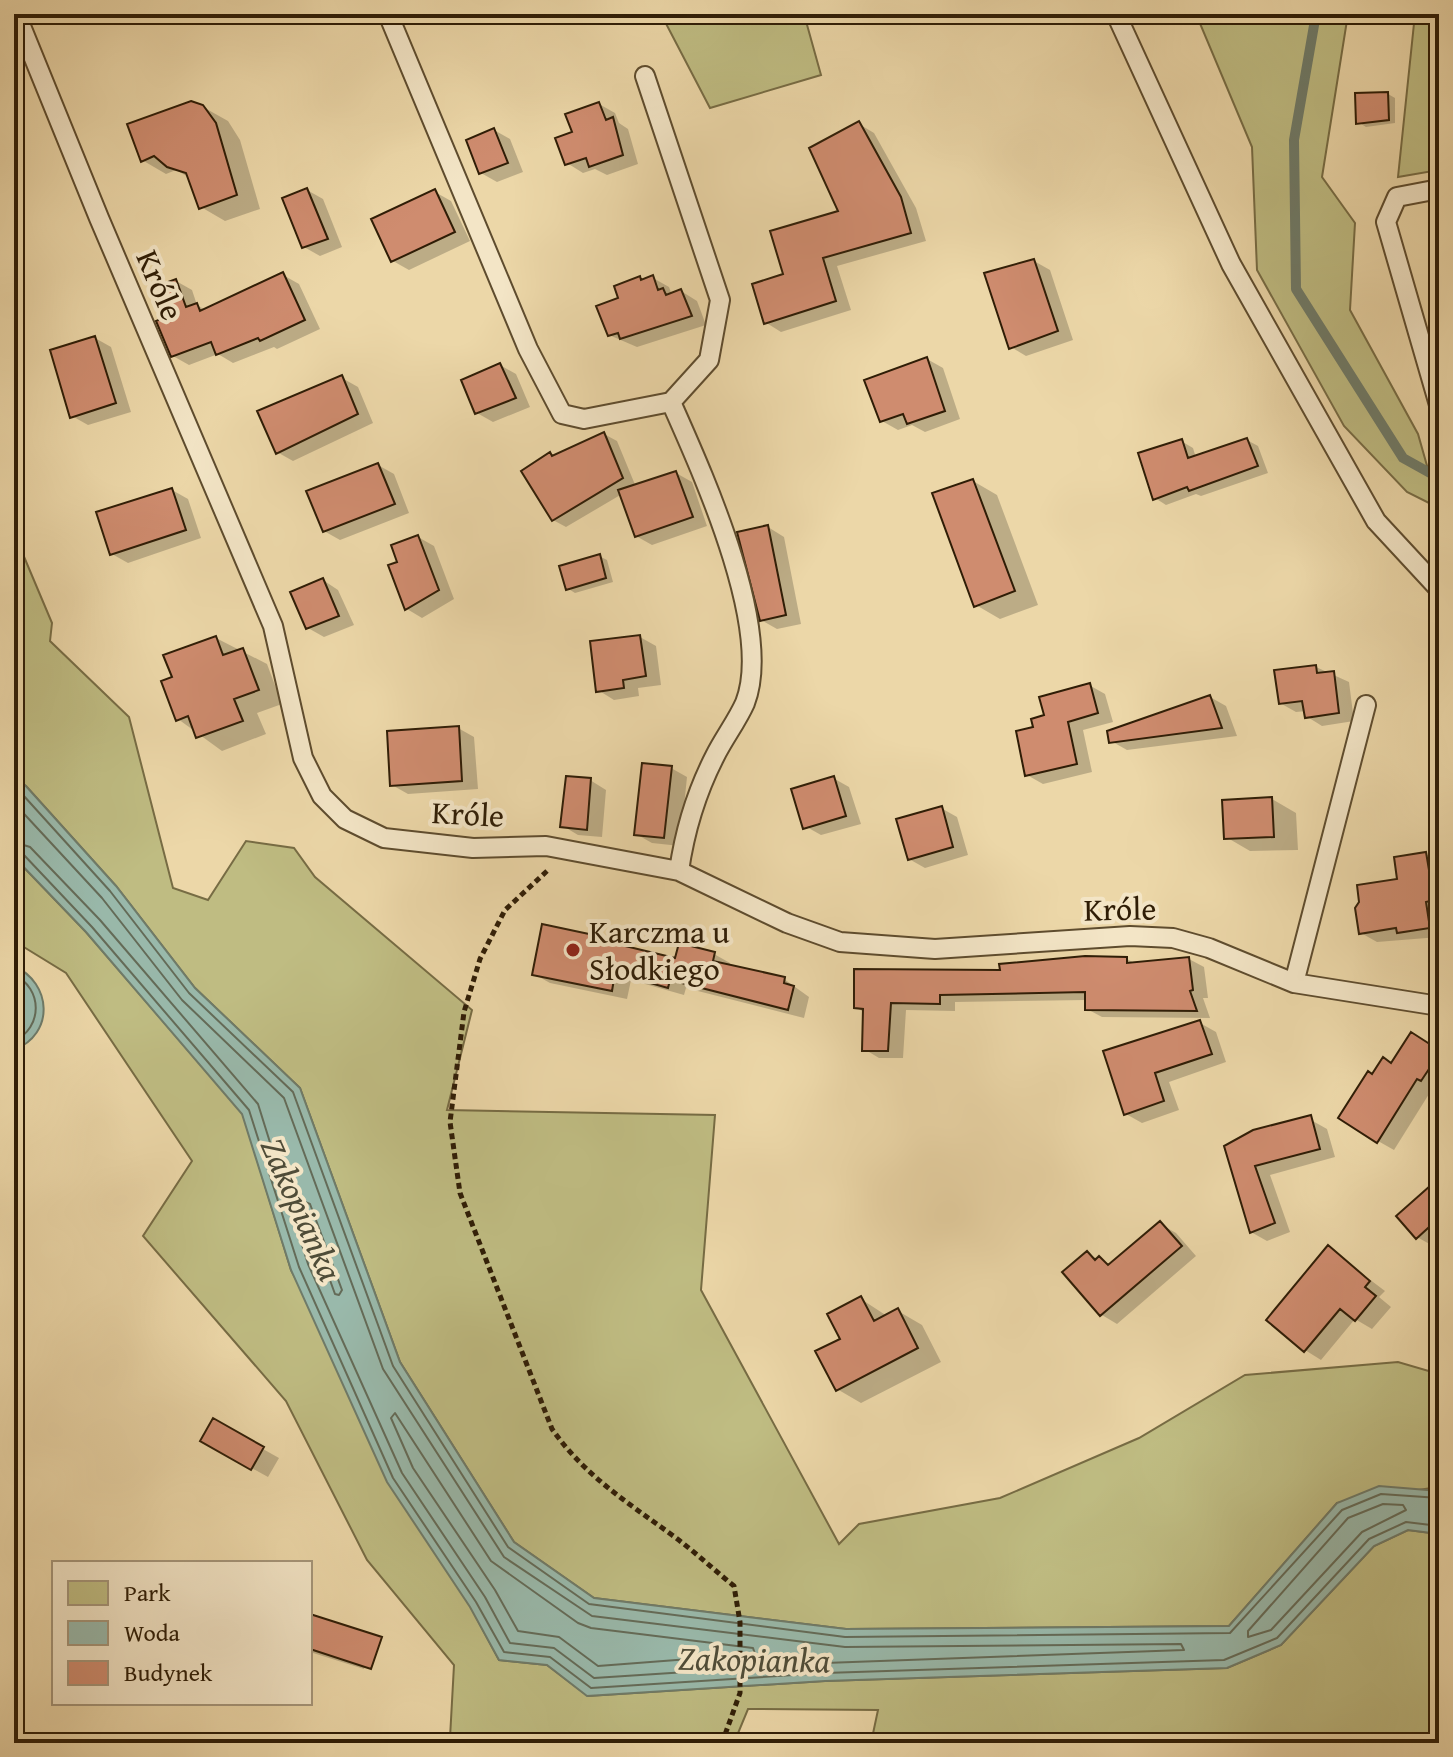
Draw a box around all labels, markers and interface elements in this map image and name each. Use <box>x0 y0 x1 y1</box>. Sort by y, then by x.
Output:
street label: Króle <box>125 242 196 327</box>
street label: Króle <box>431 788 505 839</box>
street label: Króle <box>1083 884 1157 933</box>
place label: Karczma u Słodkiego <box>589 908 730 992</box>
marker: Karczma u Słodkiego <box>564 941 582 959</box>
water label: Zakopianka <box>249 1129 356 1289</box>
legend <box>52 1561 312 1705</box>
text: Park <box>124 1575 171 1610</box>
text: Woda <box>124 1615 181 1650</box>
water label: Zakopianka <box>678 1633 831 1684</box>
text: Budynek <box>124 1655 213 1690</box>

